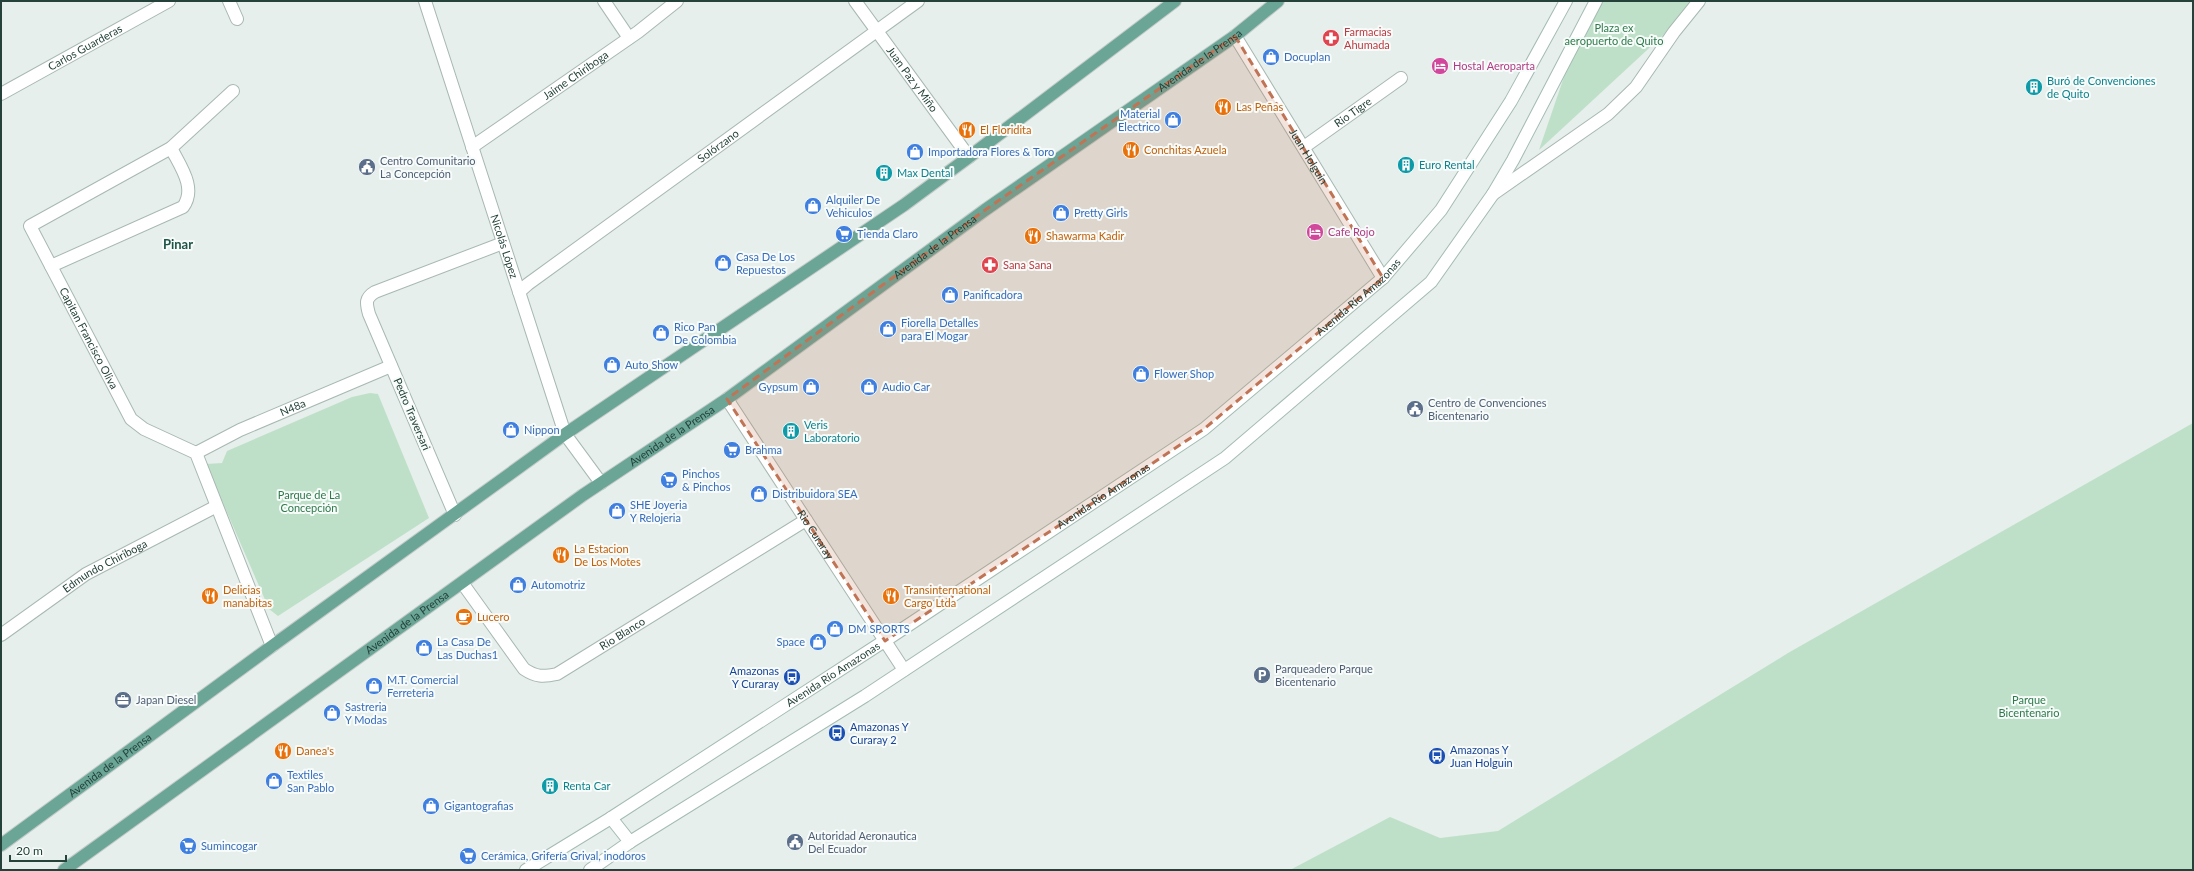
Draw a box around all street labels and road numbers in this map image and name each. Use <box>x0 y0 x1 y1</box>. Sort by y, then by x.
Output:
street label: Carlos Guarderas <box>45 21 124 73</box>
street label: Avenida de la Prensa <box>1155 26 1244 94</box>
street label: Juan Paz y Miño <box>884 44 941 114</box>
street label: Jaime Chiriboga <box>540 48 610 102</box>
street label: Rio Tigre <box>1331 94 1374 129</box>
street label: Solórzano <box>695 126 741 165</box>
street label: Juan Holguin <box>1287 126 1331 186</box>
street label: Avenida de la Prensa <box>890 212 979 281</box>
street label: Nicolás López <box>488 213 521 280</box>
street label: Avenida Río Amazonas <box>1313 255 1403 338</box>
street label: Capitan Francisco Oliva <box>57 285 121 391</box>
street label: Pedro Traversari <box>391 376 434 452</box>
street label: N48a <box>278 396 307 418</box>
street label: Avenida de la Prensa <box>626 402 717 468</box>
street label: Avenida Río Amazonas <box>1054 460 1152 531</box>
street label: Rio Curaray <box>795 507 837 562</box>
street label: Edmundo Chiriboga <box>60 536 149 595</box>
street label: Avenida de la Prensa <box>362 587 451 656</box>
street label: Rio Blanco <box>597 614 647 652</box>
street label: Avenida Río Amazonas <box>783 639 882 709</box>
street label: Avenida de la Prensa <box>65 730 154 799</box>

